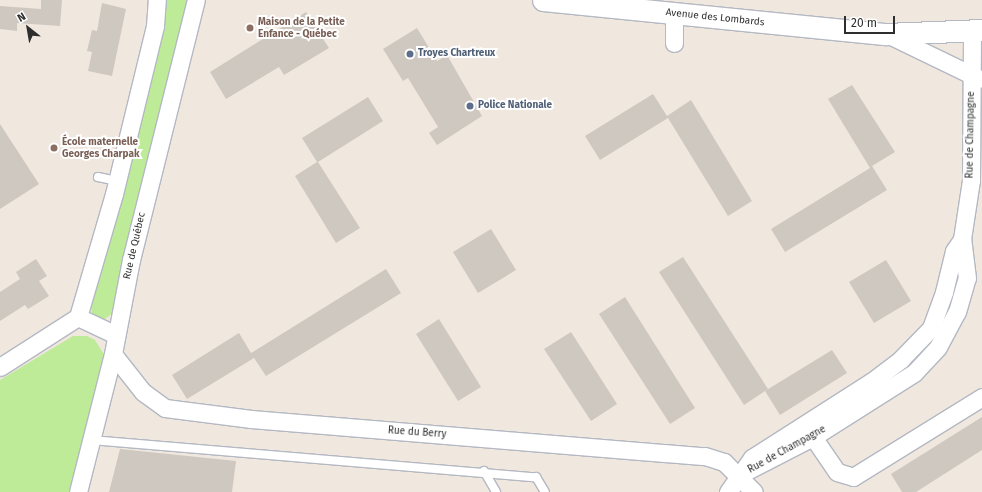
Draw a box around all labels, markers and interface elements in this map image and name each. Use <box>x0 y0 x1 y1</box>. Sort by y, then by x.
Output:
street label: Avenue des Lombards <box>665 7 765 29</box>
north arrow <box>8 8 48 48</box>
scale bar <box>846 8 897 34</box>
text: N <box>15 10 28 25</box>
place label: Maison de la Petite Enfance - Québec <box>258 16 345 40</box>
text: 20 m <box>851 16 877 30</box>
marker: Maison de la Petite Enfance - Québec <box>245 23 255 33</box>
place label: Troyes Chartreux <box>418 48 495 60</box>
marker: Troyes Chartreux <box>405 49 415 59</box>
street label: Rue de Champagne <box>964 91 978 179</box>
place label: Police Nationale <box>478 100 552 112</box>
marker: Police Nationale <box>465 101 475 111</box>
place label: École maternelle Georges Charpak <box>62 136 139 160</box>
marker: École maternelle Georges Charpak <box>49 143 59 153</box>
street label: Rue de Québec <box>121 211 149 281</box>
street label: Rue de Champagne <box>746 424 828 476</box>
street label: Rue du Berry <box>387 425 447 441</box>

